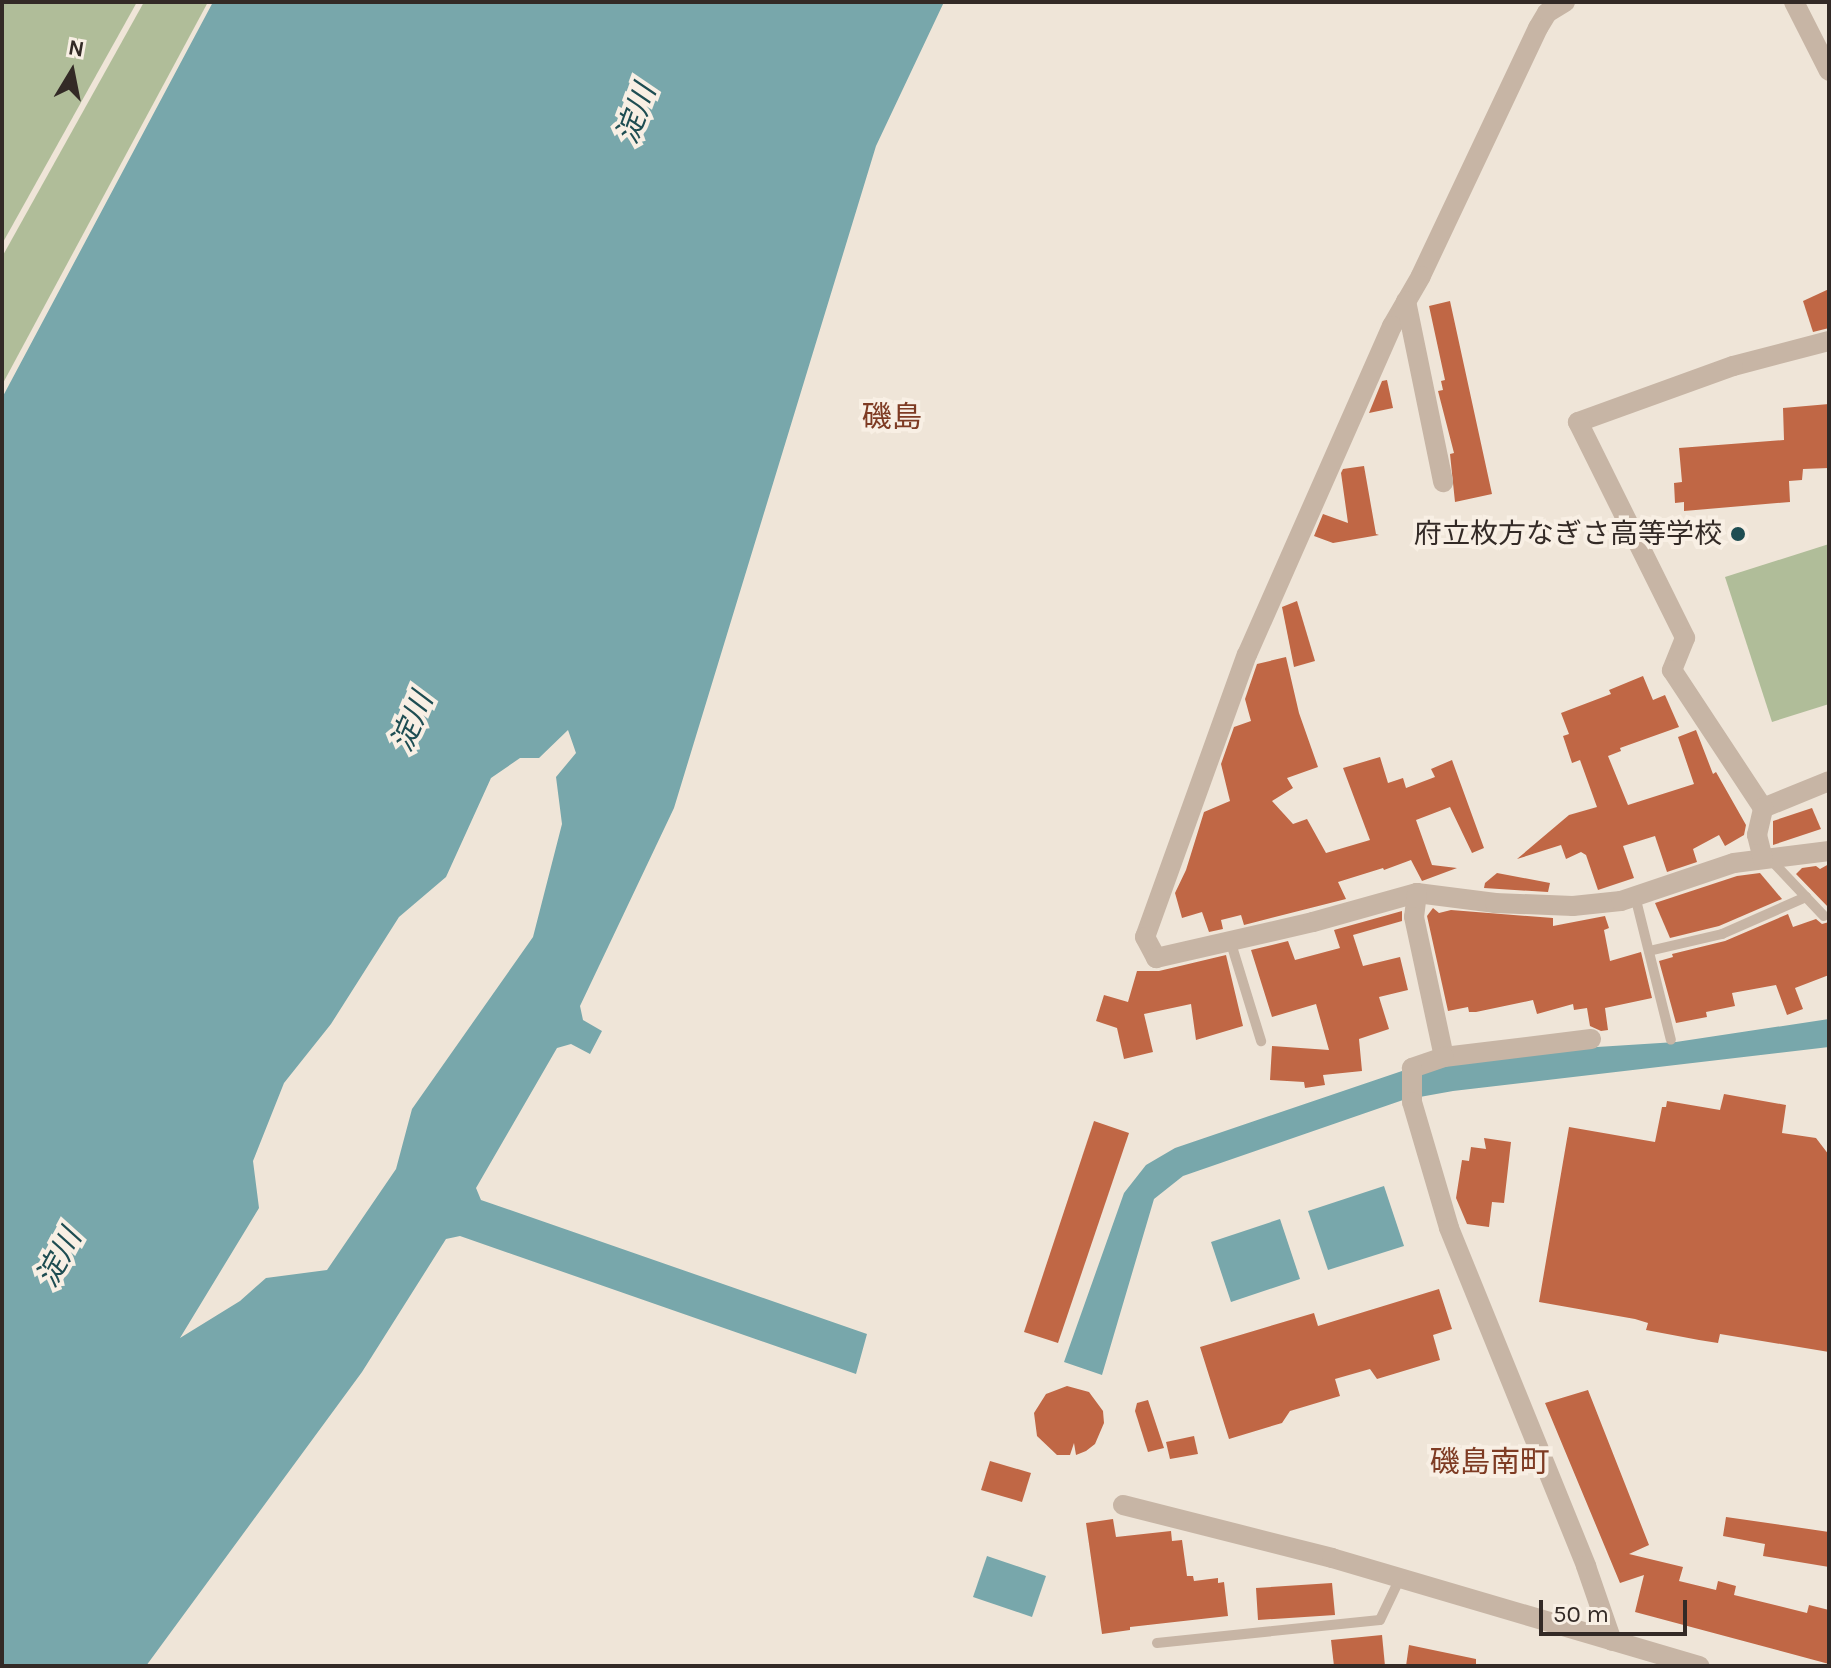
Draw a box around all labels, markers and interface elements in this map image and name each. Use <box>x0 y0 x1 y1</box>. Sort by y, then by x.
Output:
north arrow <box>32 32 112 112</box>
text: N <box>66 34 86 63</box>
water label: 淀川 <box>609 80 663 148</box>
district label: 磯島 <box>862 399 922 435</box>
place label: 府立枚方なぎさ高等学校 <box>1414 517 1722 551</box>
marker: 府立枚方なぎさ高等学校 <box>1729 525 1747 543</box>
water label: 淀川 <box>384 687 440 757</box>
water label: 淀川 <box>29 1223 89 1293</box>
district label: 磯島南町 <box>1430 1444 1550 1480</box>
scale bar <box>1543 1584 1691 1634</box>
text: 50 m <box>1553 1600 1609 1628</box>

